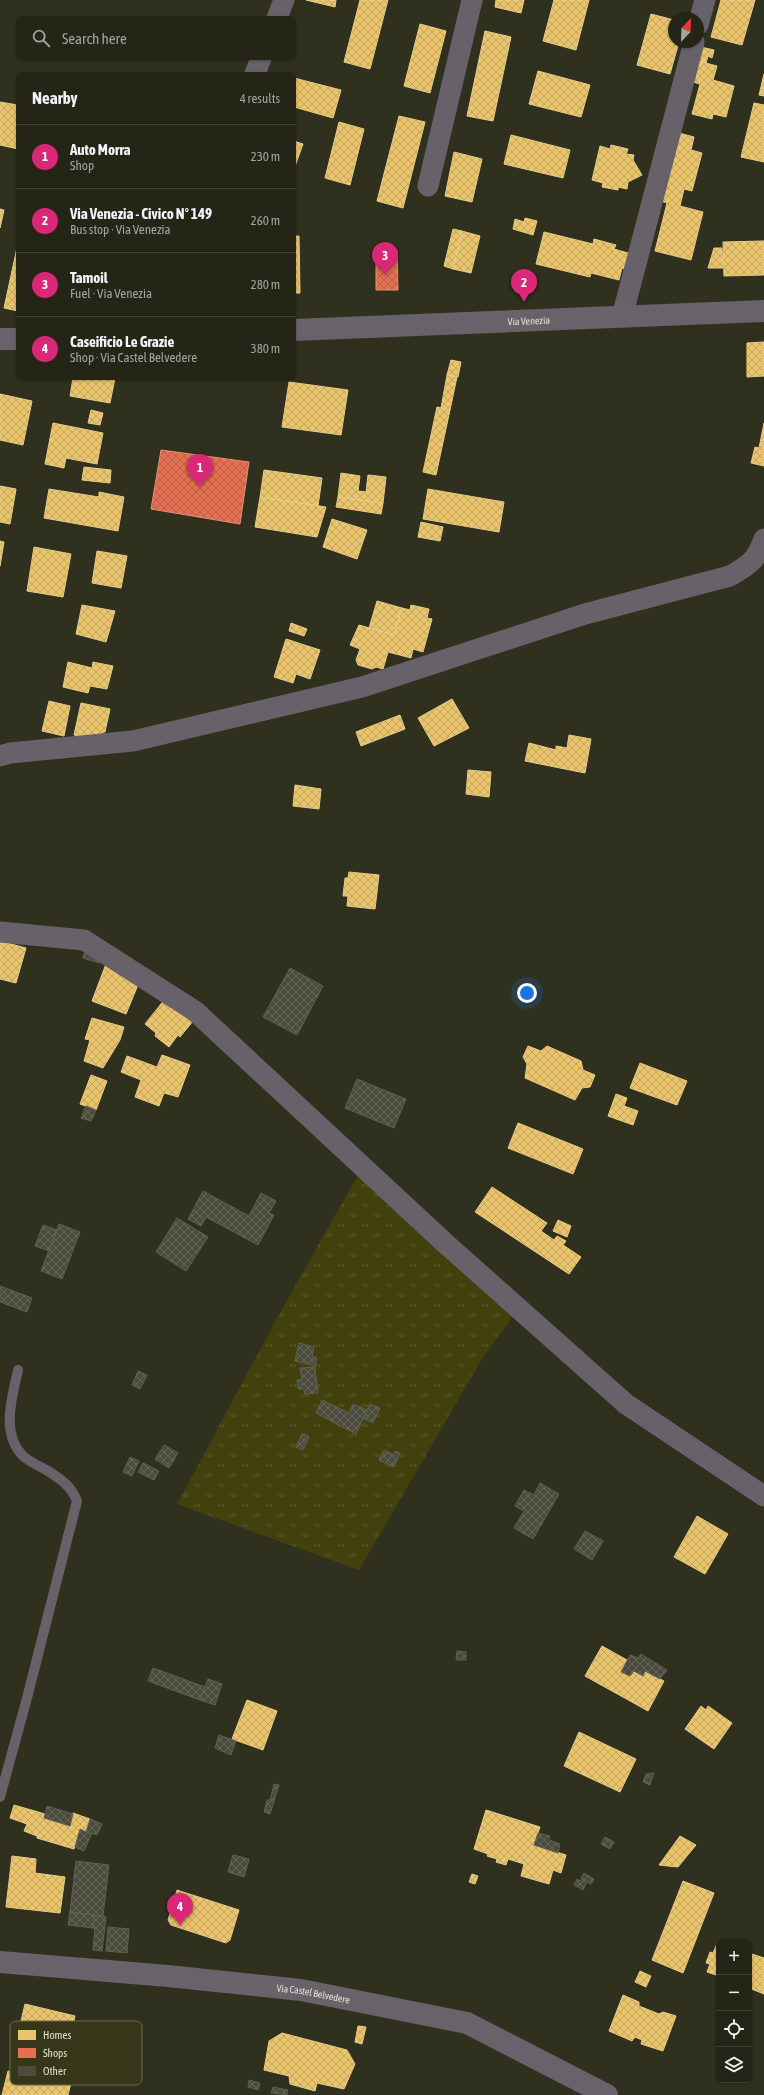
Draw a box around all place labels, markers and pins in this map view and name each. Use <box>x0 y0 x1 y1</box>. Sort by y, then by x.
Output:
pin: 3 <box>372 242 398 275</box>
pin: 2 <box>511 269 537 302</box>
pin: 1 <box>187 454 213 487</box>
pin: 4 <box>167 1893 193 1926</box>

